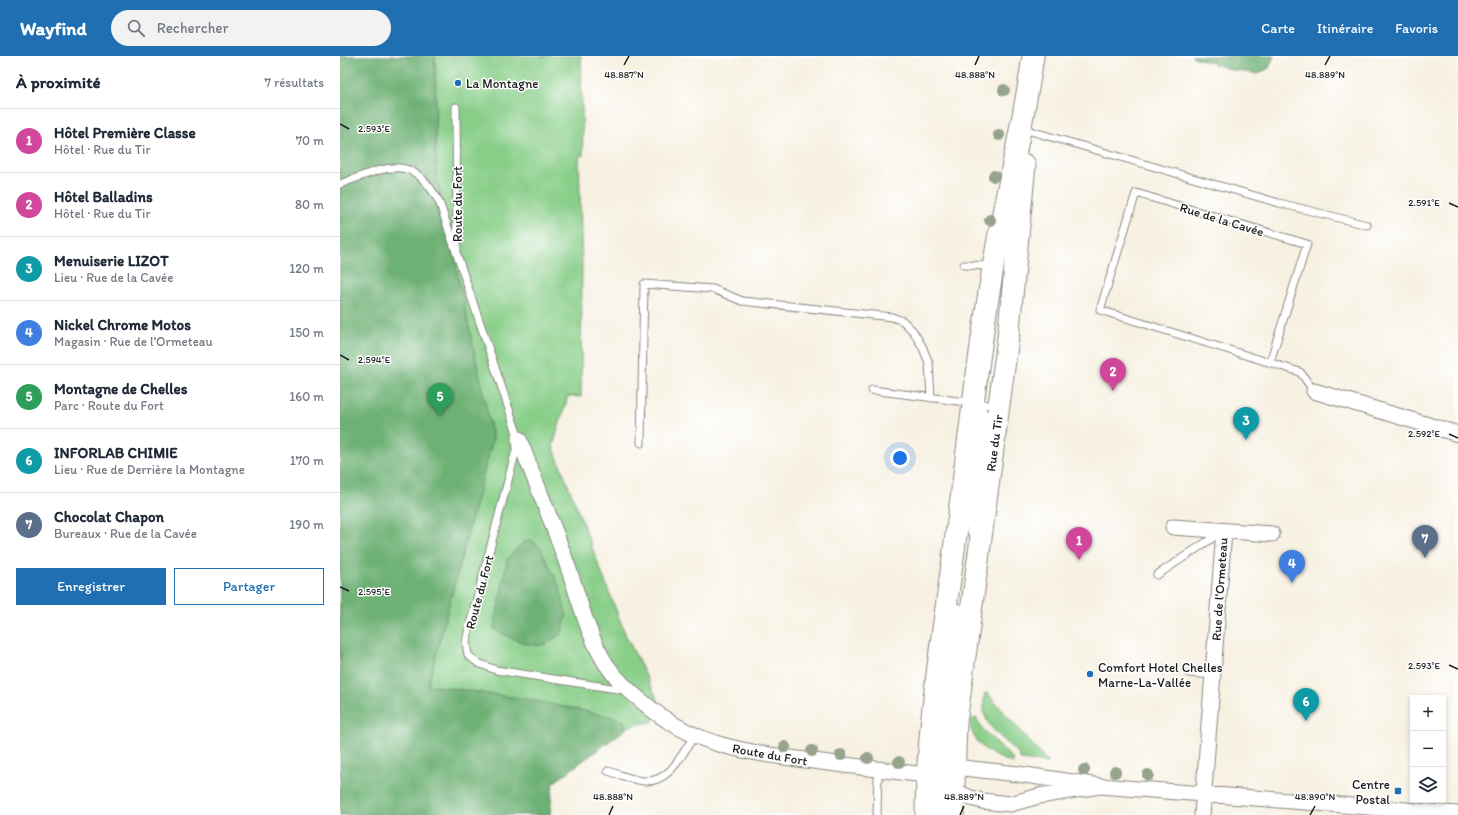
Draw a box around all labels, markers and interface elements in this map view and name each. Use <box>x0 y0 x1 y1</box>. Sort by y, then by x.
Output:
search box <box>111 10 391 46</box>
text: Wayfind <box>20 17 87 40</box>
icon: search <box>125 17 147 39</box>
text: Rechercher <box>157 19 229 37</box>
text: Carte <box>1261 20 1295 37</box>
text: Itinéraire <box>1317 20 1373 37</box>
text: Favoris <box>1395 20 1438 37</box>
text: 48.887°N <box>604 68 644 81</box>
text: 48.888°N <box>955 68 995 81</box>
text: 48.889°N <box>1305 68 1345 81</box>
text: À proximité <box>16 72 101 92</box>
text: 7 résultats <box>265 75 324 90</box>
place label: La Montagne <box>466 76 539 91</box>
marker: La Montagne <box>453 78 463 88</box>
text: 2.593°E <box>358 122 391 135</box>
text: Hôtel Première Classe <box>54 124 196 142</box>
text: 1 <box>26 133 32 148</box>
text: 70 m <box>296 133 324 148</box>
text: Hôtel · Rue du Tir <box>54 142 150 157</box>
street label: Route du Fort <box>450 166 465 242</box>
text: Hôtel Balladins <box>54 188 153 206</box>
text: 2.591°E <box>1408 196 1440 209</box>
text: 2 <box>26 197 32 212</box>
text: 80 m <box>295 197 324 212</box>
street label: Rue de la Cavée <box>1178 200 1266 239</box>
text: Hôtel · Rue du Tir <box>54 206 150 221</box>
text: Menuiserie LIZOT <box>54 252 169 270</box>
text: 3 <box>25 261 33 276</box>
text: 120 m <box>289 261 324 276</box>
text: Lieu · Rue de la Cavée <box>54 270 173 285</box>
text: Nickel Chrome Motos <box>54 316 191 334</box>
text: 4 <box>25 325 33 340</box>
text: 150 m <box>289 325 324 340</box>
text: Magasin · Rue de l'Ormeteau <box>54 334 213 349</box>
text: 2.594°E <box>358 353 391 366</box>
pin: 2 <box>1100 358 1126 391</box>
text: Montagne de Chelles <box>54 380 188 398</box>
pin: 5 <box>427 383 453 416</box>
text: 5 <box>26 389 32 404</box>
text: 160 m <box>289 389 324 404</box>
text: Parc · Route du Fort <box>54 398 164 413</box>
pin: 3 <box>1233 407 1259 440</box>
street label: Rue du Tir <box>983 414 1006 472</box>
text: 2.592°E <box>1408 427 1440 440</box>
text: INFORLAB CHIMIE <box>54 444 178 462</box>
your location <box>890 448 910 468</box>
text: 6 <box>26 453 32 468</box>
text: 170 m <box>290 453 324 468</box>
text: Lieu · Rue de Derrière la Montagne <box>54 462 245 477</box>
text: Chocolat Chapon <box>54 508 164 526</box>
text: 7 <box>26 517 32 532</box>
text: 190 m <box>289 517 324 532</box>
pin: 7 <box>1412 525 1438 558</box>
text: Bureaux · Rue de la Cavée <box>54 526 197 541</box>
pin: 1 <box>1066 527 1092 560</box>
street label: Rue de l'Ormeteau <box>1208 537 1231 641</box>
pin: 4 <box>1279 550 1305 583</box>
street label: Route du Fort <box>462 553 497 631</box>
button: Enregistrer <box>16 568 166 605</box>
button: Partager <box>174 568 324 605</box>
text: 2.595°E <box>358 585 390 598</box>
text: 2.593°E <box>1408 659 1441 672</box>
place label: Comfort Hotel Chelles Marne-La-Vallée <box>1098 660 1223 690</box>
marker: Comfort Hotel Chelles Marne-La-Vallée <box>1085 669 1095 679</box>
pin: 6 <box>1293 688 1319 721</box>
map controls <box>1410 695 1446 803</box>
button: + <box>1410 695 1446 731</box>
button: − <box>1410 731 1446 767</box>
street label: Route du Fort <box>731 741 809 768</box>
button: layers <box>1410 767 1446 803</box>
place label: Centre Postal <box>1352 777 1390 807</box>
marker: Centre Postal <box>1393 786 1403 796</box>
text: 48.888°N <box>593 790 633 803</box>
text: 48.889°N <box>944 790 984 803</box>
text: 48.890°N <box>1295 790 1336 803</box>

